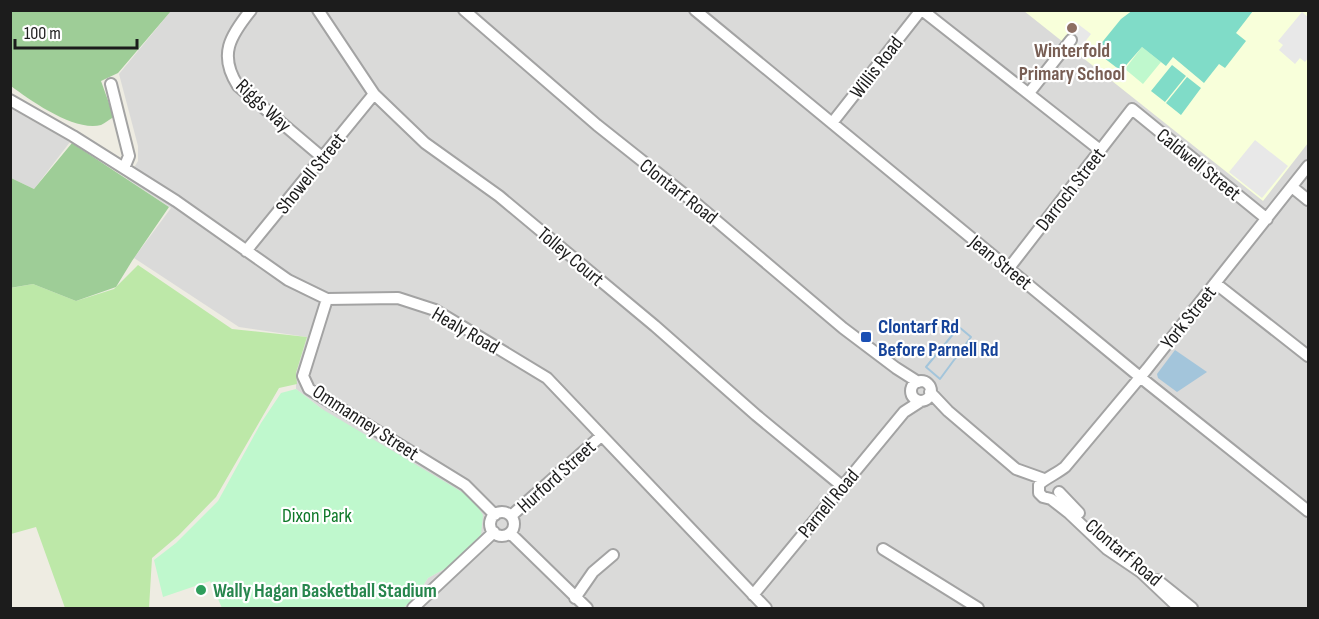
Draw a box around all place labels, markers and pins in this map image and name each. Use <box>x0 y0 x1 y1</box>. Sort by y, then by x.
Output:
marker: Winterfold Primary School <box>1065 21 1079 35</box>
place label: Winterfold Primary School <box>1019 39 1125 86</box>
place label: Clontarf Rd Before Parnell Rd <box>878 315 999 362</box>
marker: Clontarf Rd Before Parnell Rd <box>859 330 873 344</box>
place label: Wally Hagan Basketball Stadium <box>213 579 437 603</box>
marker: Wally Hagan Basketball Stadium <box>194 583 208 597</box>

